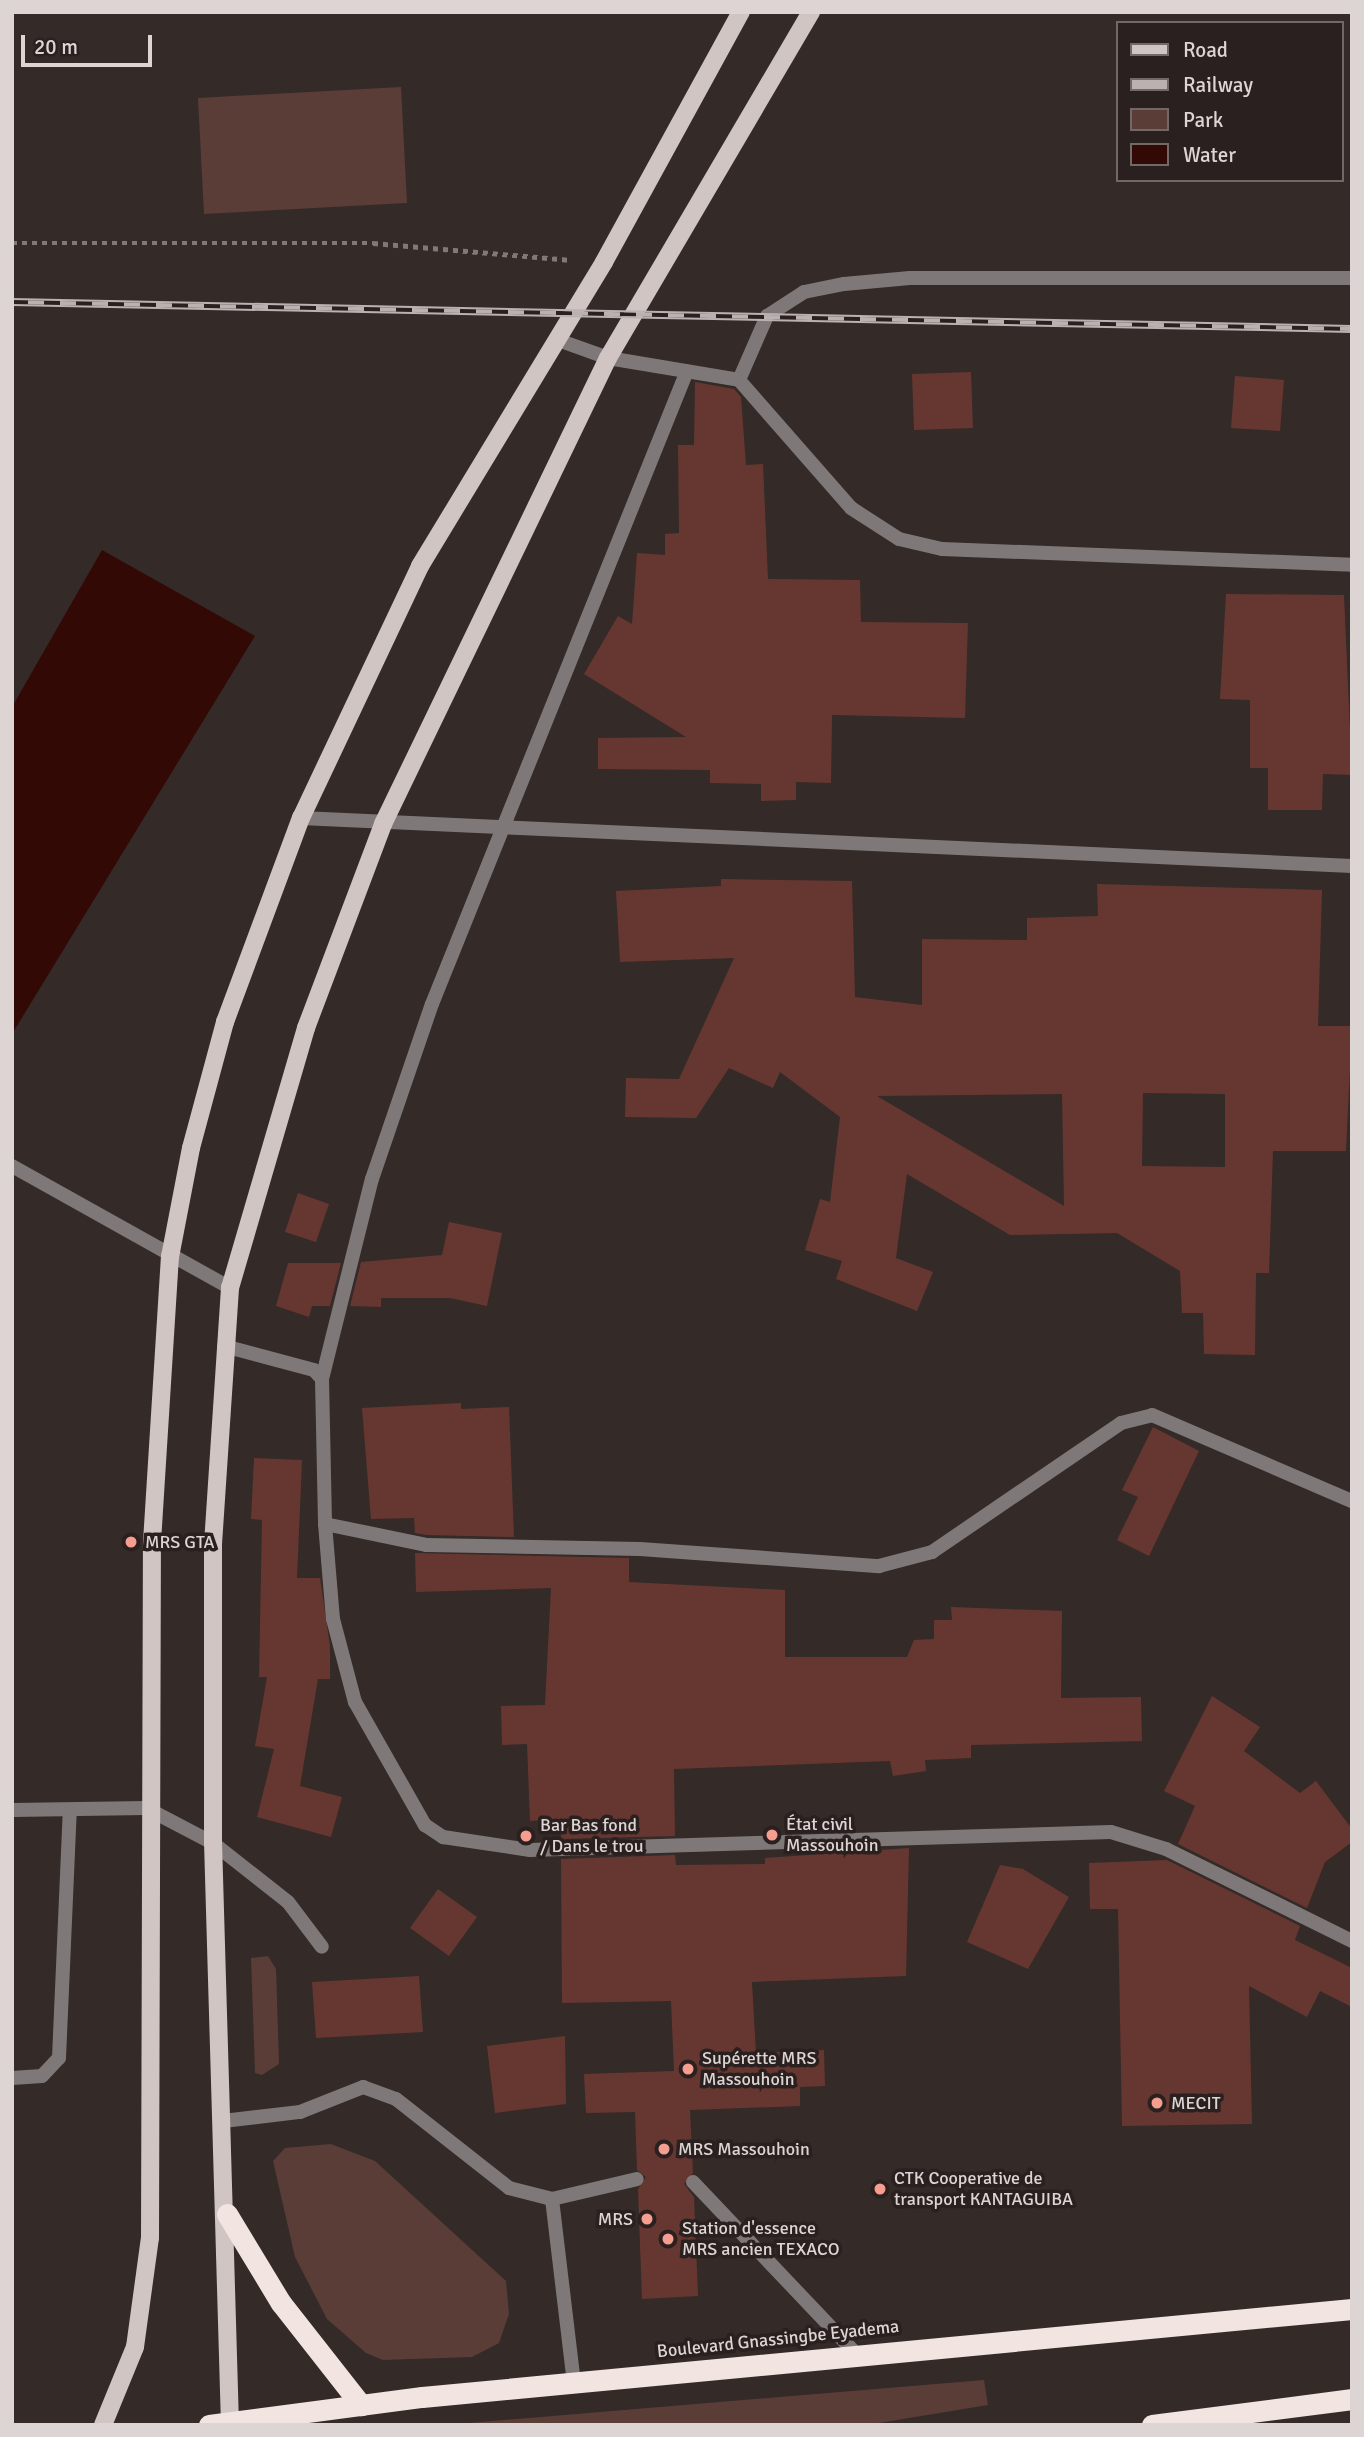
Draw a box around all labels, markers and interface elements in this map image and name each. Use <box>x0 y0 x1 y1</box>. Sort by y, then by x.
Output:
scale bar <box>24 21 156 65</box>
legend <box>1116 21 1343 182</box>
text: 20 m <box>34 34 78 60</box>
text: Road <box>1183 37 1228 63</box>
text: Railway <box>1183 72 1253 98</box>
text: Park <box>1183 107 1223 133</box>
text: Water <box>1183 142 1236 168</box>
place label: MRS GTA <box>145 1531 215 1553</box>
marker: MRS GTA <box>123 1534 139 1550</box>
place label: État civil Massouhoin <box>786 1814 878 1856</box>
place label: Bar Bas fond / Dans le trou <box>540 1815 644 1857</box>
marker: État civil Massouhoin <box>764 1827 780 1843</box>
marker: Bar Bas fond / Dans le trou <box>518 1828 534 1844</box>
place label: Supérette MRS Massouhoin <box>702 2048 816 2090</box>
marker: Supérette MRS Massouhoin <box>680 2061 696 2077</box>
place label: MECIT <box>1171 2092 1221 2114</box>
marker: MECIT <box>1149 2095 1165 2111</box>
place label: MRS Massouhoin <box>678 2138 810 2160</box>
marker: MRS Massouhoin <box>656 2141 672 2157</box>
place label: CTK Cooperative de transport KANTAGUIBA <box>894 2168 1073 2210</box>
marker: CTK Cooperative de transport KANTAGUIBA <box>872 2181 888 2197</box>
place label: MRS <box>598 2208 633 2230</box>
marker: MRS <box>639 2211 655 2227</box>
place label: Station d'essence MRS ancien TEXACO <box>682 2218 840 2260</box>
marker: Station d'essence MRS ancien TEXACO <box>660 2231 676 2247</box>
street label: Boulevard Gnassingbe Eyadema <box>656 2316 900 2362</box>

